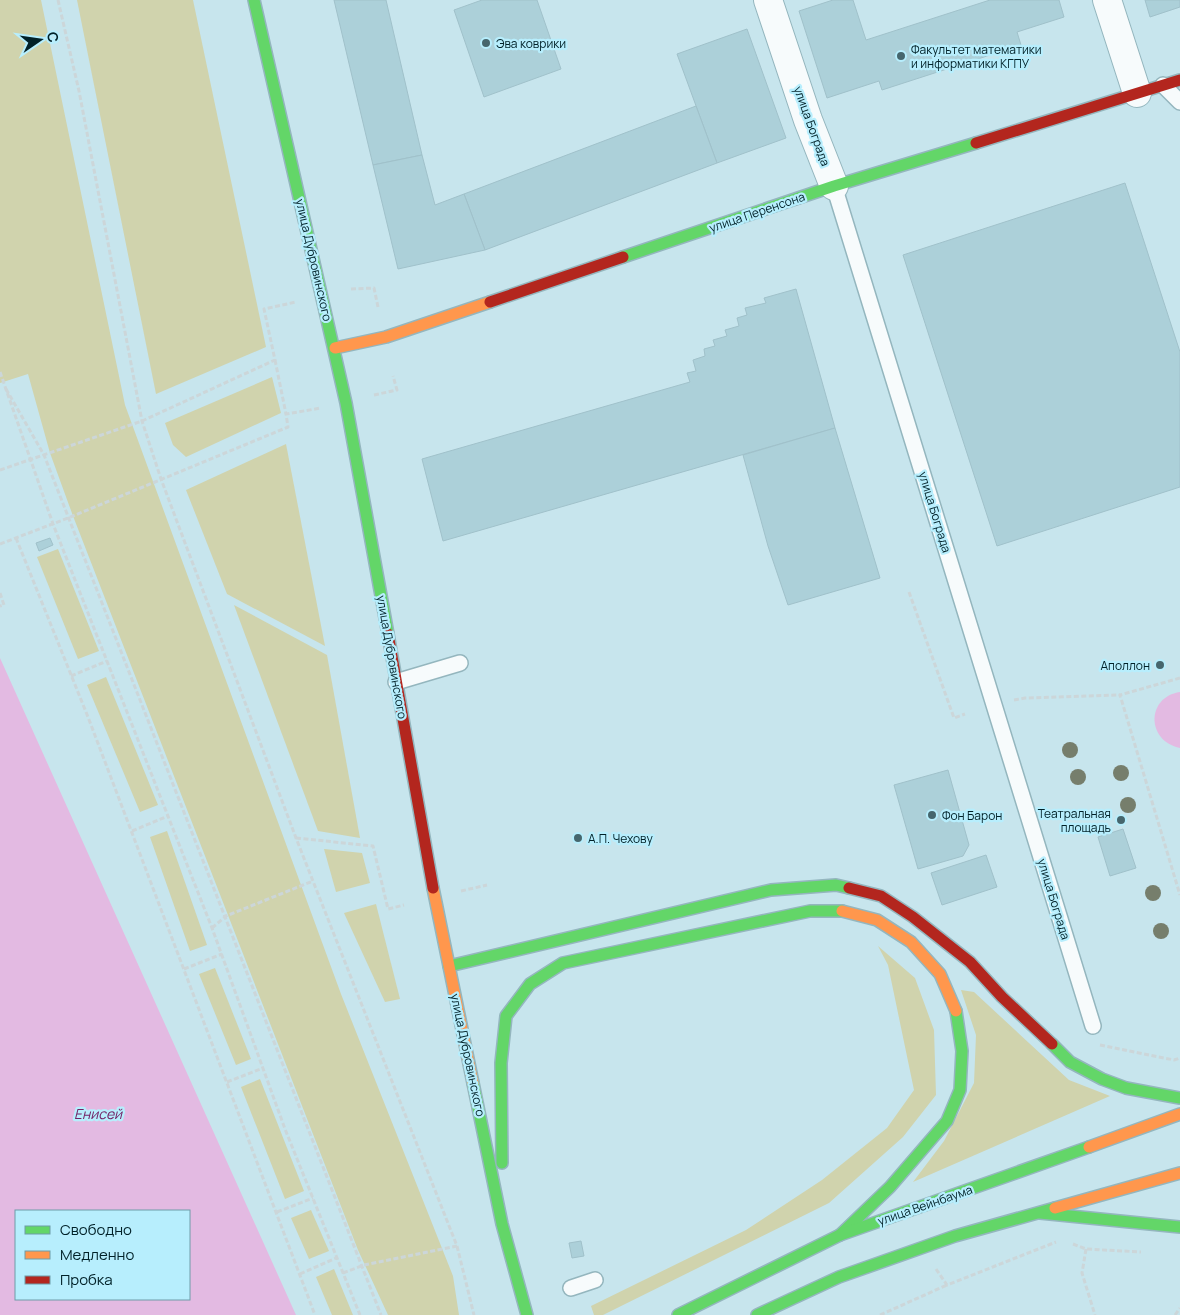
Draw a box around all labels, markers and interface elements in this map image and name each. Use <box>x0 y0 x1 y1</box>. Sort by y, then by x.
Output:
north arrow <box>15 15 65 65</box>
text: С <box>43 30 64 44</box>
place label: Эва коврики <box>496 35 566 52</box>
marker: Эва коврики <box>480 37 492 49</box>
place label: Факультет математики и информатики КГПУ <box>911 41 1042 72</box>
marker: Факультет математики и информатики КГПУ <box>895 50 907 62</box>
street label: улица Бограда <box>790 84 834 168</box>
street label: улица Перенсона <box>707 188 807 236</box>
street label: улица Дубровинского <box>292 197 336 323</box>
street label: улица Бограда <box>915 469 955 555</box>
street label: улица Дубровинского <box>373 594 411 720</box>
place label: Аполлон <box>1100 657 1150 674</box>
marker: Аполлон <box>1154 659 1166 671</box>
place label: Театральная площадь <box>1038 805 1111 836</box>
place label: Фон Барон <box>942 807 1002 824</box>
marker: Фон Барон <box>926 809 938 821</box>
marker: Театральная площадь <box>1115 814 1127 826</box>
place label: А.П. Чехову <box>588 830 654 847</box>
marker: А.П. Чехову <box>572 832 584 844</box>
street label: улица Бограда <box>1034 856 1074 942</box>
street label: улица Дубровинского <box>447 992 489 1118</box>
water label: Енисей <box>74 1104 123 1123</box>
street label: улица Вейнбаума <box>875 1181 975 1229</box>
legend <box>15 1210 190 1300</box>
text: Свободно <box>60 1219 132 1240</box>
text: Медленно <box>60 1244 134 1265</box>
text: Пробка <box>60 1269 113 1290</box>

